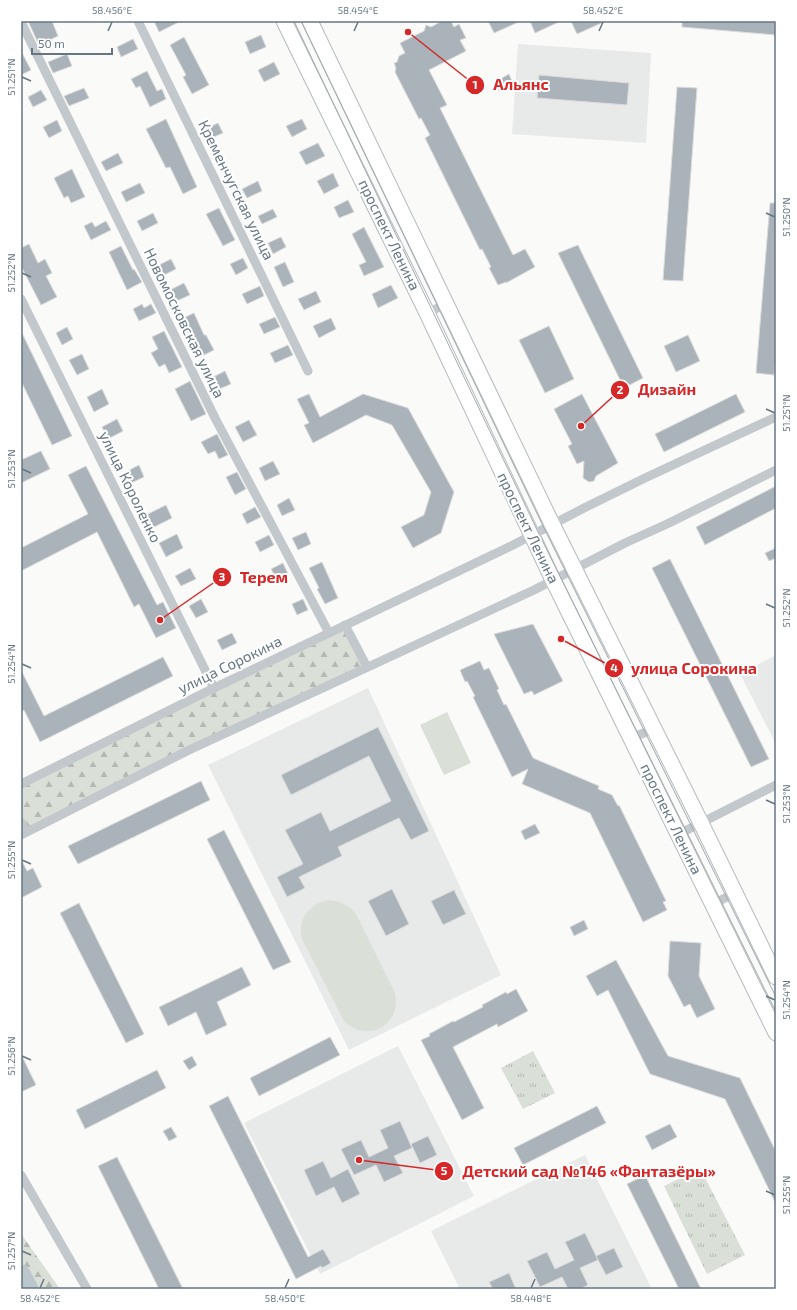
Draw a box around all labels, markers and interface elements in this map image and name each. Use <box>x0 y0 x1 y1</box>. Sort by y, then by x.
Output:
text: 58.456°E <box>92 4 132 16</box>
text: 58.454°E <box>338 4 379 16</box>
text: 58.452°E <box>583 4 623 16</box>
scale bar <box>32 30 112 56</box>
text: 50 m <box>38 36 65 50</box>
text: 51.251°N <box>5 58 17 96</box>
callout: Альянс <box>465 71 557 99</box>
text: Альянс <box>493 74 549 93</box>
text: 1 <box>472 77 478 91</box>
street label: Кременчугская улица <box>194 117 279 263</box>
street label: проспект Ленина <box>355 176 425 293</box>
text: 51.250°N <box>780 197 792 237</box>
street label: Новомосковская улица <box>140 245 229 401</box>
text: 51.252°N <box>5 254 17 292</box>
callout: Дизайн <box>610 376 704 404</box>
text: Дизайн <box>638 379 696 398</box>
text: 2 <box>617 382 624 396</box>
text: 51.251°N <box>780 394 792 432</box>
street label: улица Короленко <box>95 428 166 546</box>
text: 51.253°N <box>5 450 17 488</box>
street label: проспект Ленина <box>494 469 564 586</box>
callout: Терем <box>212 563 296 591</box>
text: Терем <box>240 567 288 586</box>
text: 3 <box>219 569 226 583</box>
text: 51.252°N <box>780 589 792 627</box>
street label: улица Сорокина <box>175 631 285 698</box>
text: 51.254°N <box>5 644 17 684</box>
callout: улица Сорокина <box>604 654 765 682</box>
text: улица Сорокина <box>631 658 757 677</box>
text: 4 <box>610 660 618 674</box>
street label: проспект Ленина <box>637 760 707 877</box>
text: 51.253°N <box>780 785 792 823</box>
text: 51.255°N <box>5 841 17 879</box>
text: 51.254°N <box>780 980 792 1020</box>
text: 51.256°N <box>5 1036 17 1076</box>
callout: Детский сад №146 «Фантазёры» <box>434 1157 723 1185</box>
text: Детский сад №146 «Фантазёры» <box>462 1161 716 1180</box>
text: 5 <box>441 1163 448 1177</box>
text: 51.255°N <box>780 1176 792 1214</box>
text: 51.257°N <box>5 1232 17 1270</box>
text: 58.452°E <box>20 1292 60 1304</box>
text: 58.450°E <box>265 1292 306 1304</box>
text: 58.448°E <box>510 1292 552 1304</box>

